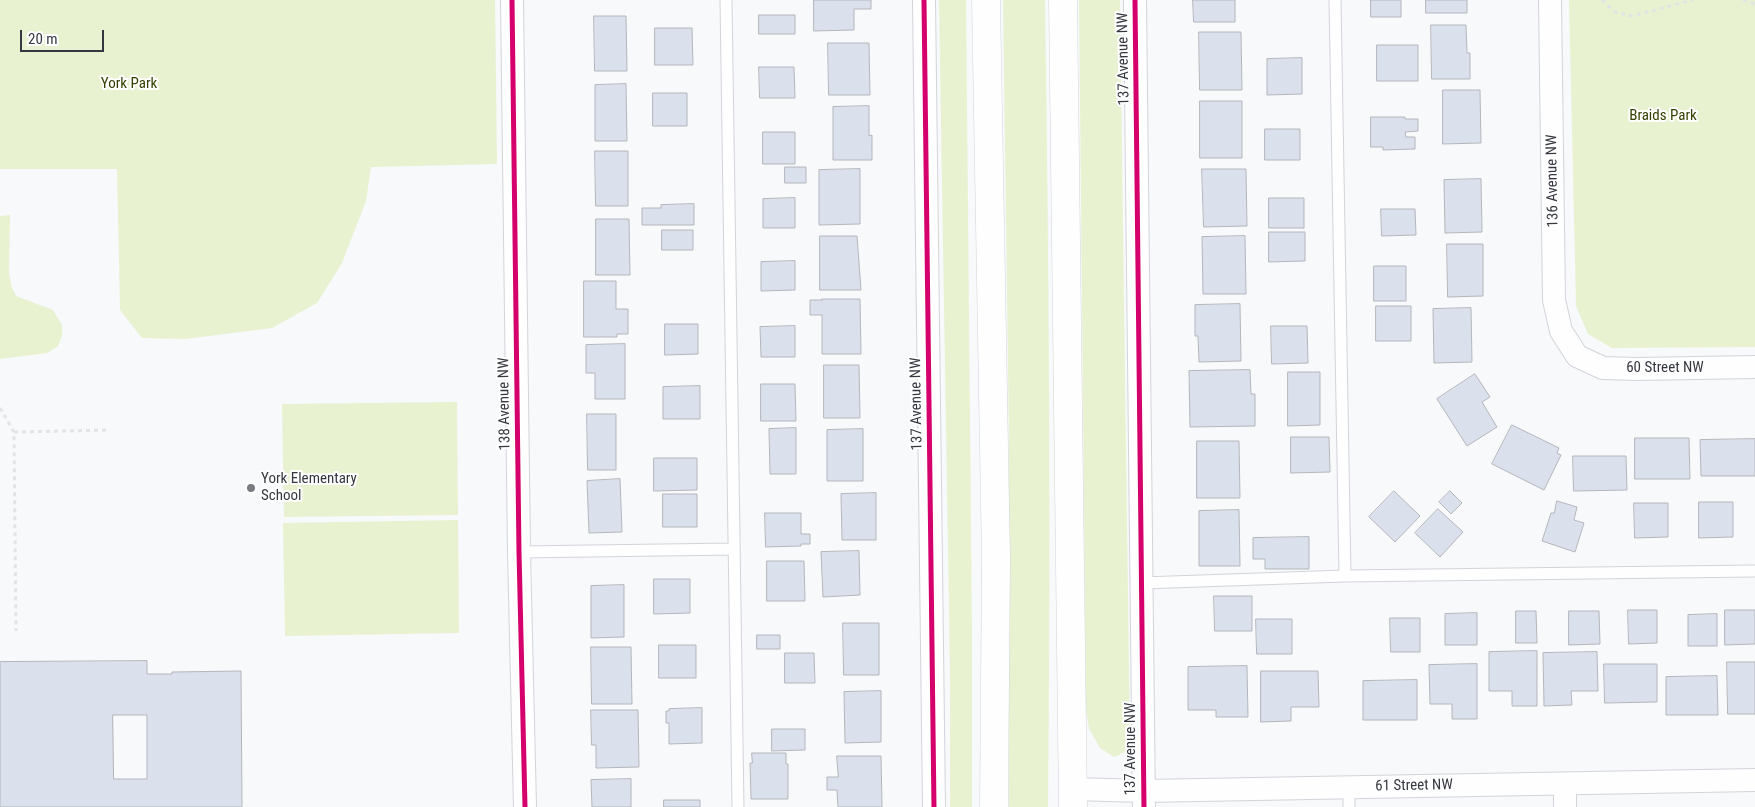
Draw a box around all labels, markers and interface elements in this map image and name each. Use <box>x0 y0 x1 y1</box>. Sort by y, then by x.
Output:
street label: 137 Avenue NW <box>1114 12 1134 106</box>
scale bar <box>22 20 106 52</box>
text: 20 m <box>28 30 58 48</box>
park label: York Park <box>101 75 157 93</box>
park label: Braids Park <box>1629 107 1697 125</box>
street label: 136 Avenue NW <box>1543 134 1563 228</box>
street label: 138 Avenue NW <box>495 357 515 451</box>
street label: 137 Avenue NW <box>907 357 927 451</box>
street label: 60 Street NW <box>1626 359 1704 377</box>
place label: York Elementary School <box>261 470 357 505</box>
marker: York Elementary School <box>245 482 257 494</box>
street label: 137 Avenue NW <box>1122 702 1140 796</box>
street label: 61 Street NW <box>1375 776 1453 796</box>

